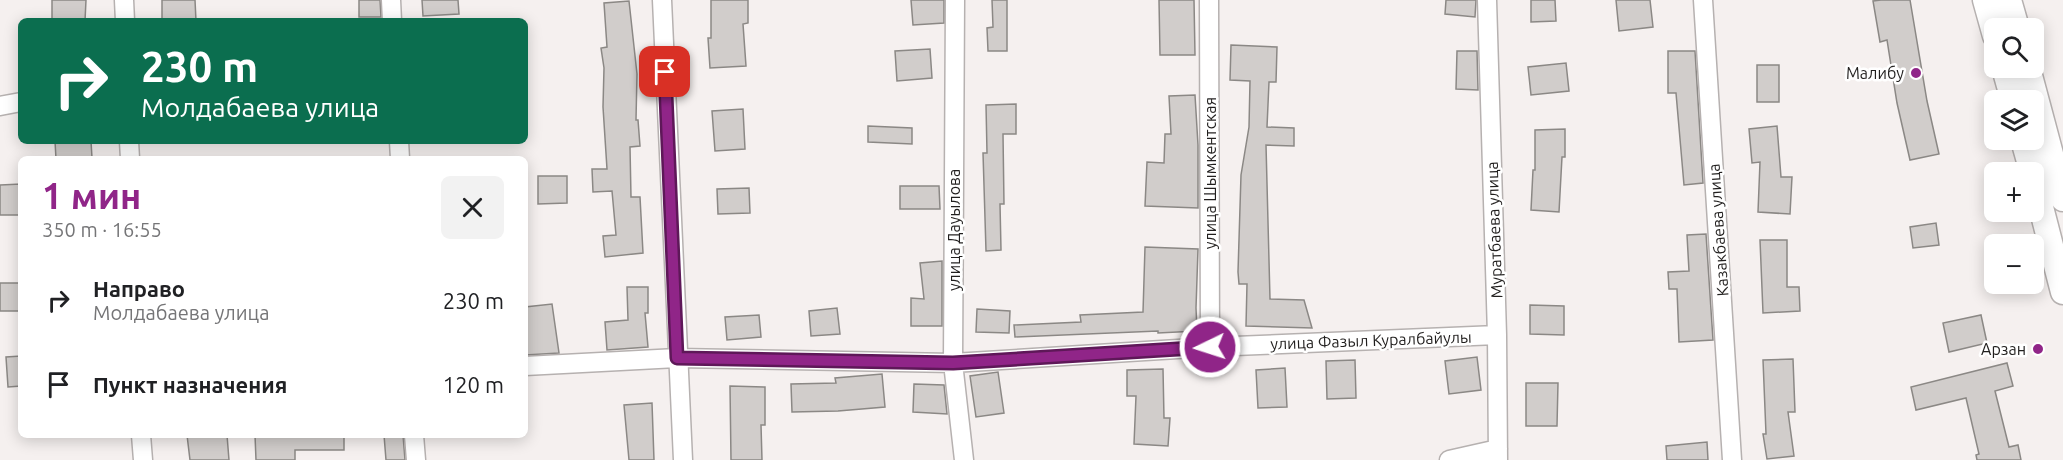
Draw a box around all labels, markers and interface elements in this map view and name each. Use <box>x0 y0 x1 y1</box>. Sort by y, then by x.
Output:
map controls <box>1984 18 2044 294</box>
button: search <box>1984 18 2044 78</box>
icon: right <box>42 42 120 120</box>
text: 230 m <box>141 43 258 90</box>
pin <box>639 46 690 97</box>
icon: arrive <box>648 55 681 88</box>
place label: Малибу <box>1846 64 1904 82</box>
marker: Малибу <box>1909 66 1923 80</box>
button: layers <box>1984 90 2044 150</box>
text: Молдабаева улица <box>141 92 379 122</box>
street label: улица Шымкентская <box>1201 97 1219 249</box>
street label: Муратбаева улица <box>1483 161 1505 299</box>
button: + <box>1984 162 2044 222</box>
street label: Казакбаева улица <box>1704 163 1732 297</box>
street label: улица Дауылова <box>945 169 963 291</box>
text: 1 мин <box>42 175 141 216</box>
button: close <box>441 176 504 239</box>
text: 350 m · 16:55 <box>42 218 162 241</box>
button: − <box>1984 234 2044 294</box>
text: Направо <box>93 276 185 301</box>
icon: right <box>42 284 75 317</box>
text: 230 m <box>443 288 504 313</box>
text: Молдабаева улица <box>93 301 269 324</box>
position arrow <box>1178 315 1242 379</box>
street label: улица Фазыл Куралбайулы <box>1270 327 1472 353</box>
place label: Арзан <box>1981 340 2026 358</box>
marker: Арзан <box>2031 342 2045 356</box>
icon: arrive <box>42 368 75 401</box>
text: Пункт назначения <box>93 372 287 397</box>
text: 120 m <box>443 372 504 397</box>

